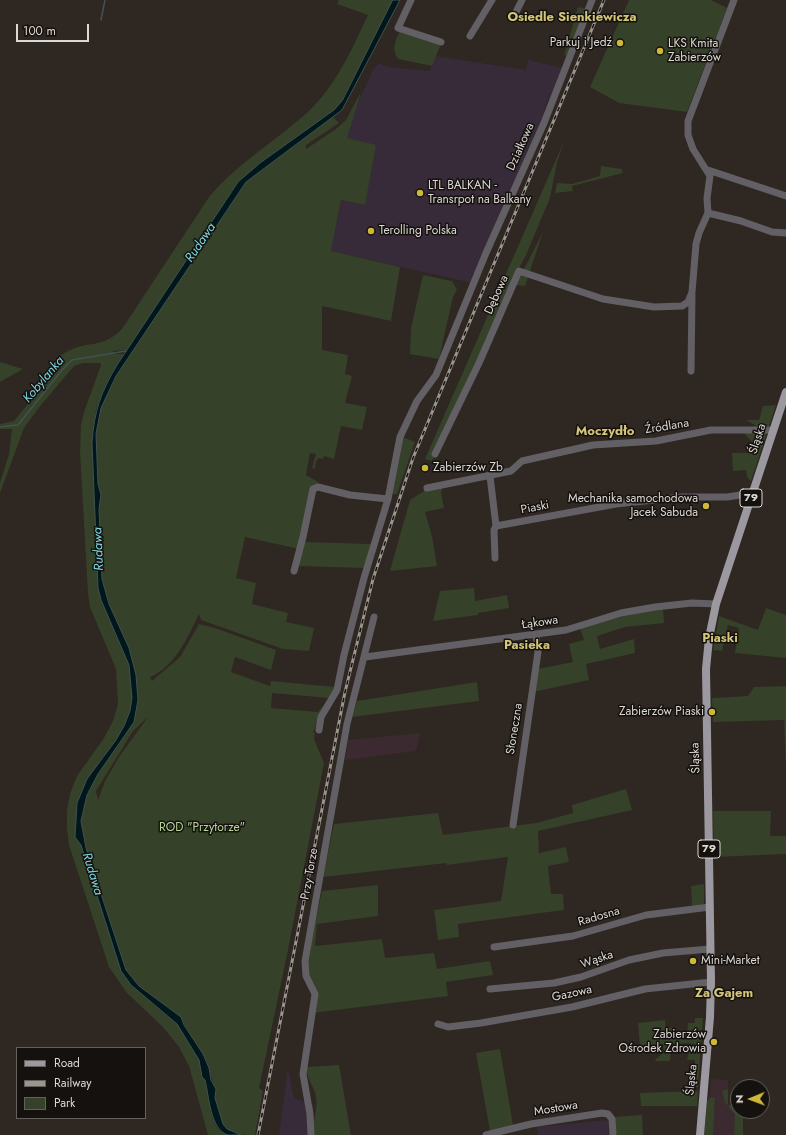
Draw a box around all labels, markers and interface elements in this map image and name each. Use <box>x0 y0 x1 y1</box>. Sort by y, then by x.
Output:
district label: Osiedle Sienkiewicza <box>507 10 637 26</box>
scale bar <box>18 16 91 42</box>
text: 100 m <box>23 22 56 40</box>
place label: Parkuj i Jedź <box>550 36 612 50</box>
place label: LKS Kmita Zabierzów <box>668 37 721 65</box>
marker: Parkuj i Jedź <box>615 38 625 48</box>
marker: LKS Kmita Zabierzów <box>655 46 665 56</box>
street label: Działkowa <box>504 121 538 173</box>
place label: LTL BALKAN - Transrpot na Balkany <box>428 179 531 207</box>
marker: LTL BALKAN - Transrpot na Balkany <box>415 188 425 198</box>
water label: Rudawa <box>182 220 220 266</box>
place label: Terolling Polska <box>379 224 457 238</box>
marker: Terolling Polska <box>366 226 376 236</box>
street label: Dębowa <box>482 273 512 317</box>
water label: Kobylanka <box>20 354 68 406</box>
street label: Źródlana <box>644 416 690 438</box>
street label: Śląska <box>746 422 770 456</box>
district label: Moczydło <box>576 424 634 440</box>
place label: Zabierzów Zb <box>433 461 503 475</box>
marker: Zabierzów Zb <box>420 463 430 473</box>
road number: 79 <box>740 489 762 507</box>
place label: Mechanika samochodowa Jacek Sabuda <box>568 492 698 520</box>
street label: Piaski <box>520 498 550 518</box>
marker: Mechanika samochodowa Jacek Sabuda <box>701 501 711 511</box>
water label: Rudawa <box>90 527 108 571</box>
street label: Łąkowa <box>521 613 559 633</box>
district label: Piaski <box>702 631 738 647</box>
district label: Pasieka <box>504 638 550 654</box>
street label: Słoneczna <box>504 702 526 756</box>
place label: Zabierzów Piaski <box>619 705 704 719</box>
marker: Zabierzów Piaski <box>707 707 717 717</box>
street label: Śląska <box>688 742 704 774</box>
park label: ROD "Przytorze" <box>159 821 245 835</box>
road number: 79 <box>698 840 720 858</box>
street label: Przy Torze <box>298 847 322 901</box>
water label: Rudawa <box>78 851 106 897</box>
street label: Radosna <box>576 904 622 930</box>
street label: Wąska <box>579 948 615 972</box>
place label: Mini-Market <box>701 954 760 968</box>
marker: Mini-Market <box>688 956 698 966</box>
street label: Gazowa <box>551 983 593 1005</box>
district label: Za Gajem <box>695 986 753 1002</box>
place label: Zabierzów Ośrodek Zdrowia <box>619 1028 706 1056</box>
marker: Zabierzów Ośrodek Zdrowia <box>709 1037 719 1047</box>
legend <box>16 1047 146 1119</box>
text: Road <box>54 1054 80 1072</box>
street label: Śląska <box>683 1064 701 1096</box>
text: Railway <box>54 1074 92 1092</box>
north arrow <box>730 1079 770 1119</box>
text: Park <box>54 1094 75 1112</box>
text: N <box>731 1095 747 1104</box>
street label: Mostowa <box>533 1098 579 1120</box>

